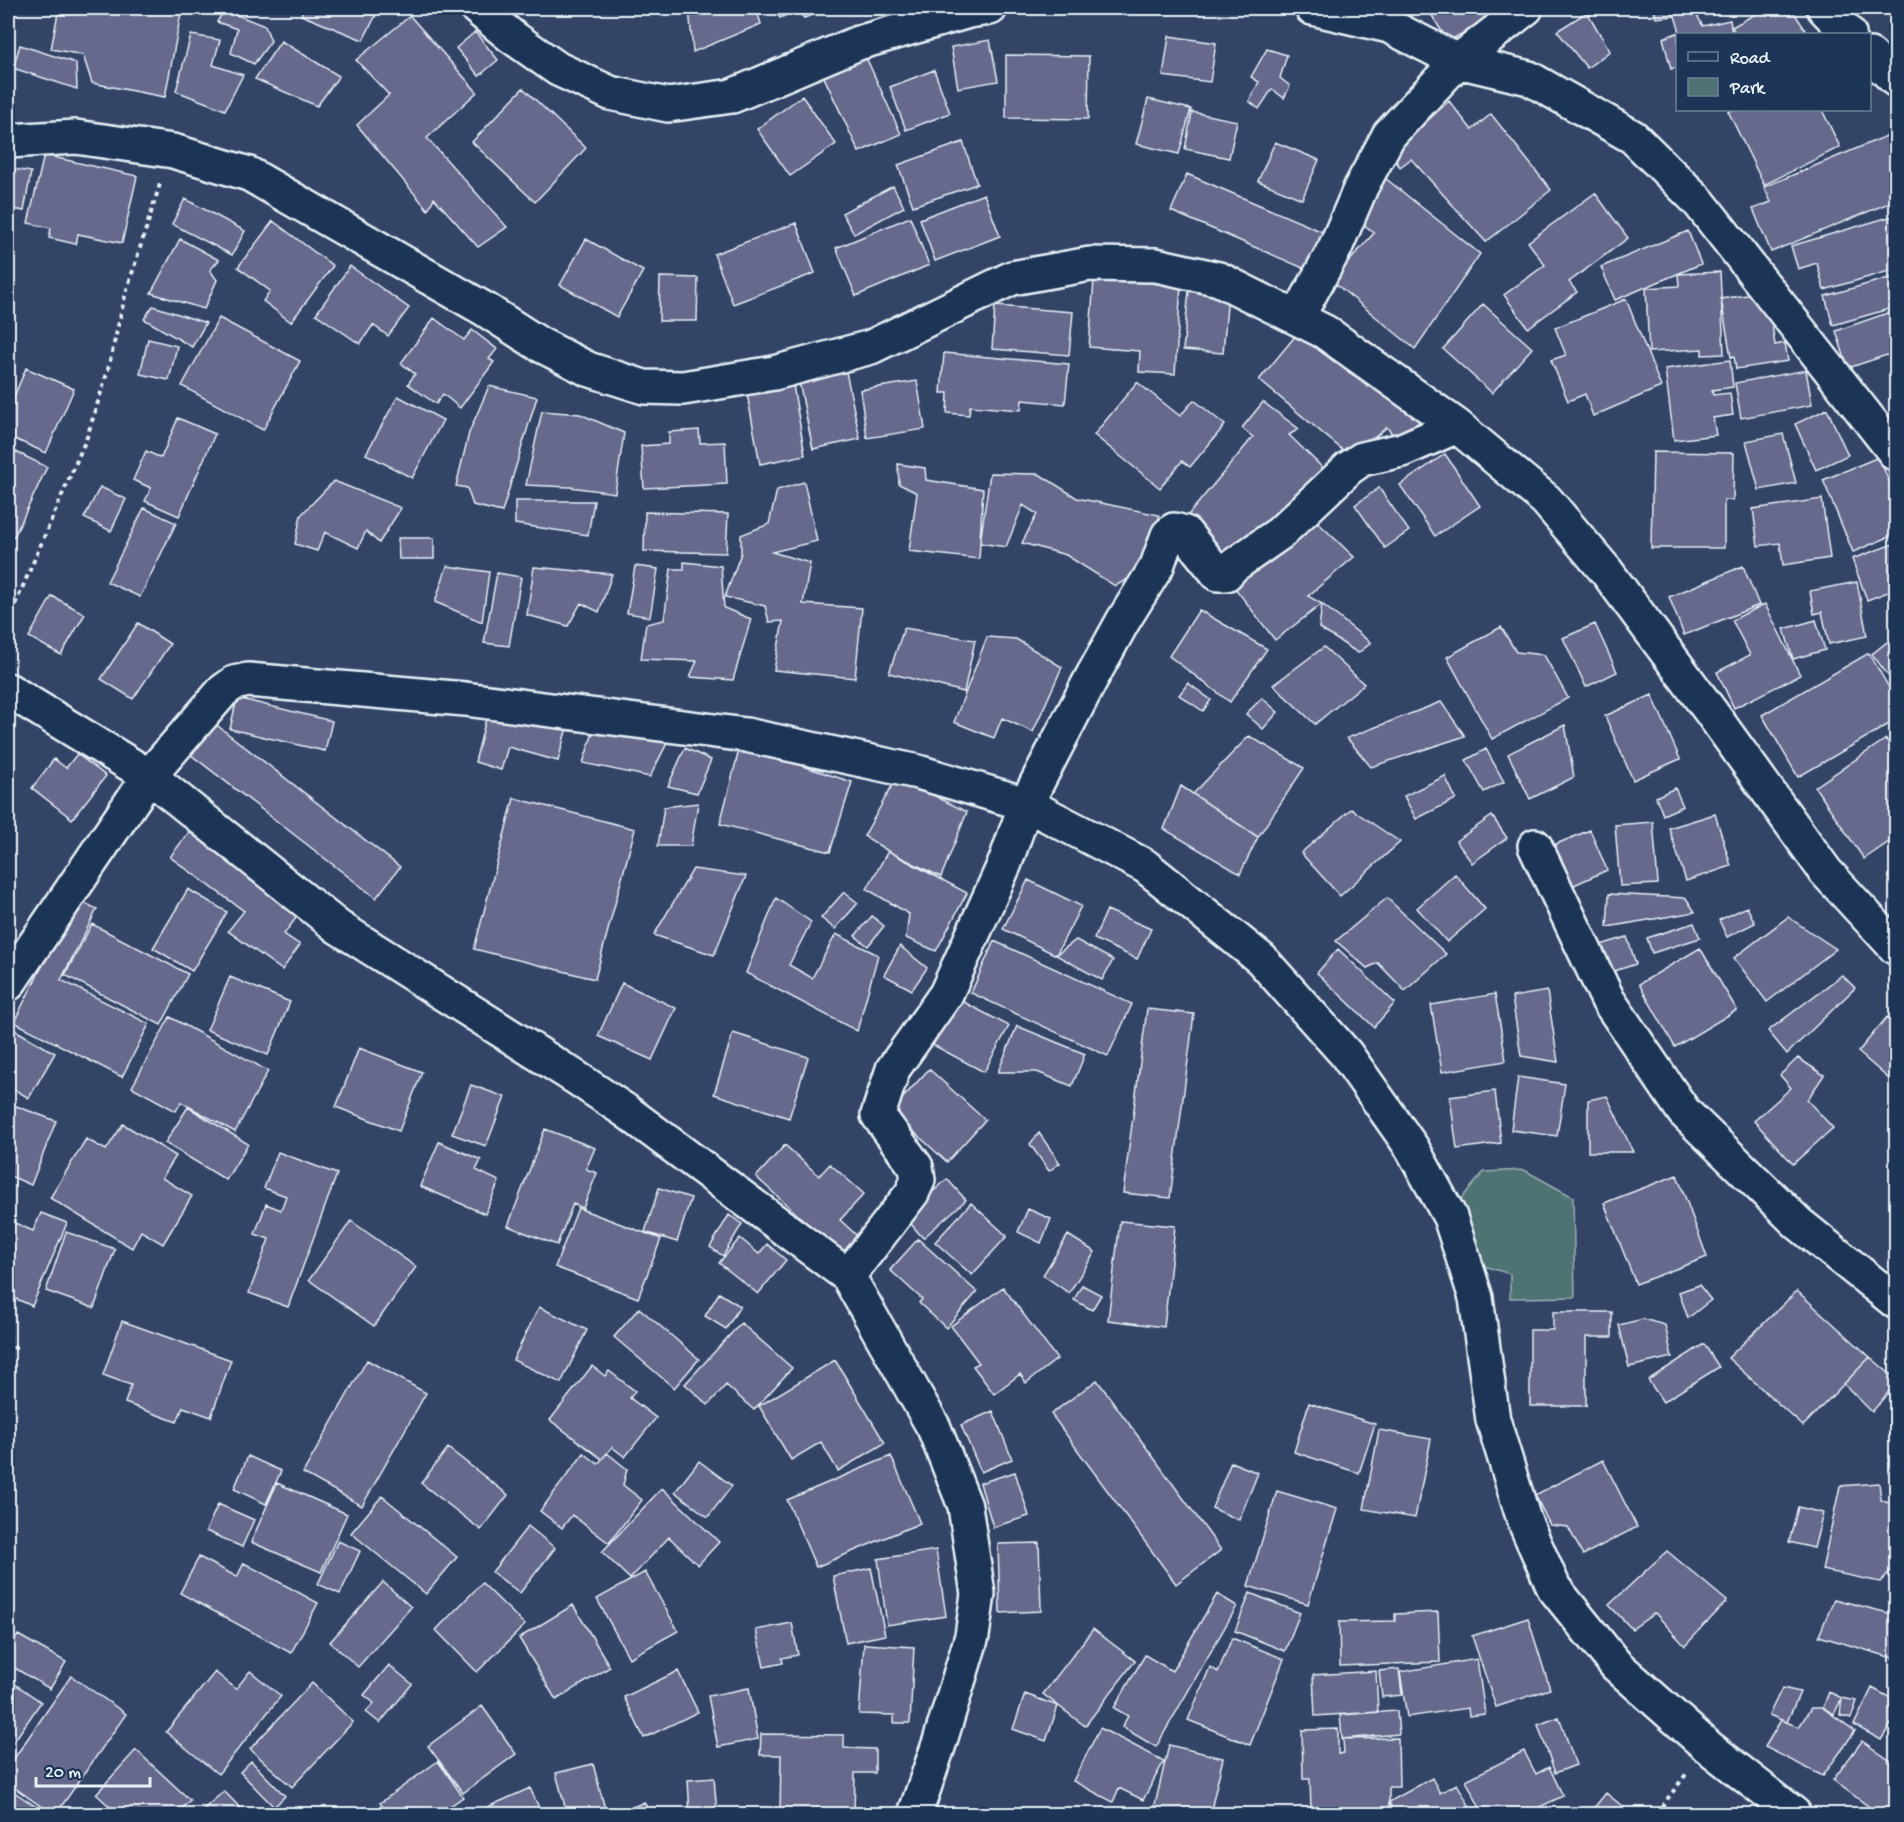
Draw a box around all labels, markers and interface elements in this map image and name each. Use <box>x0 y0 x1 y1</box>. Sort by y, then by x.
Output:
legend <box>1676 33 1871 111</box>
text: Road <box>1730 49 1771 70</box>
text: Park <box>1729 79 1766 100</box>
scale bar <box>36 1750 150 1788</box>
text: 20 m <box>45 1763 81 1784</box>

